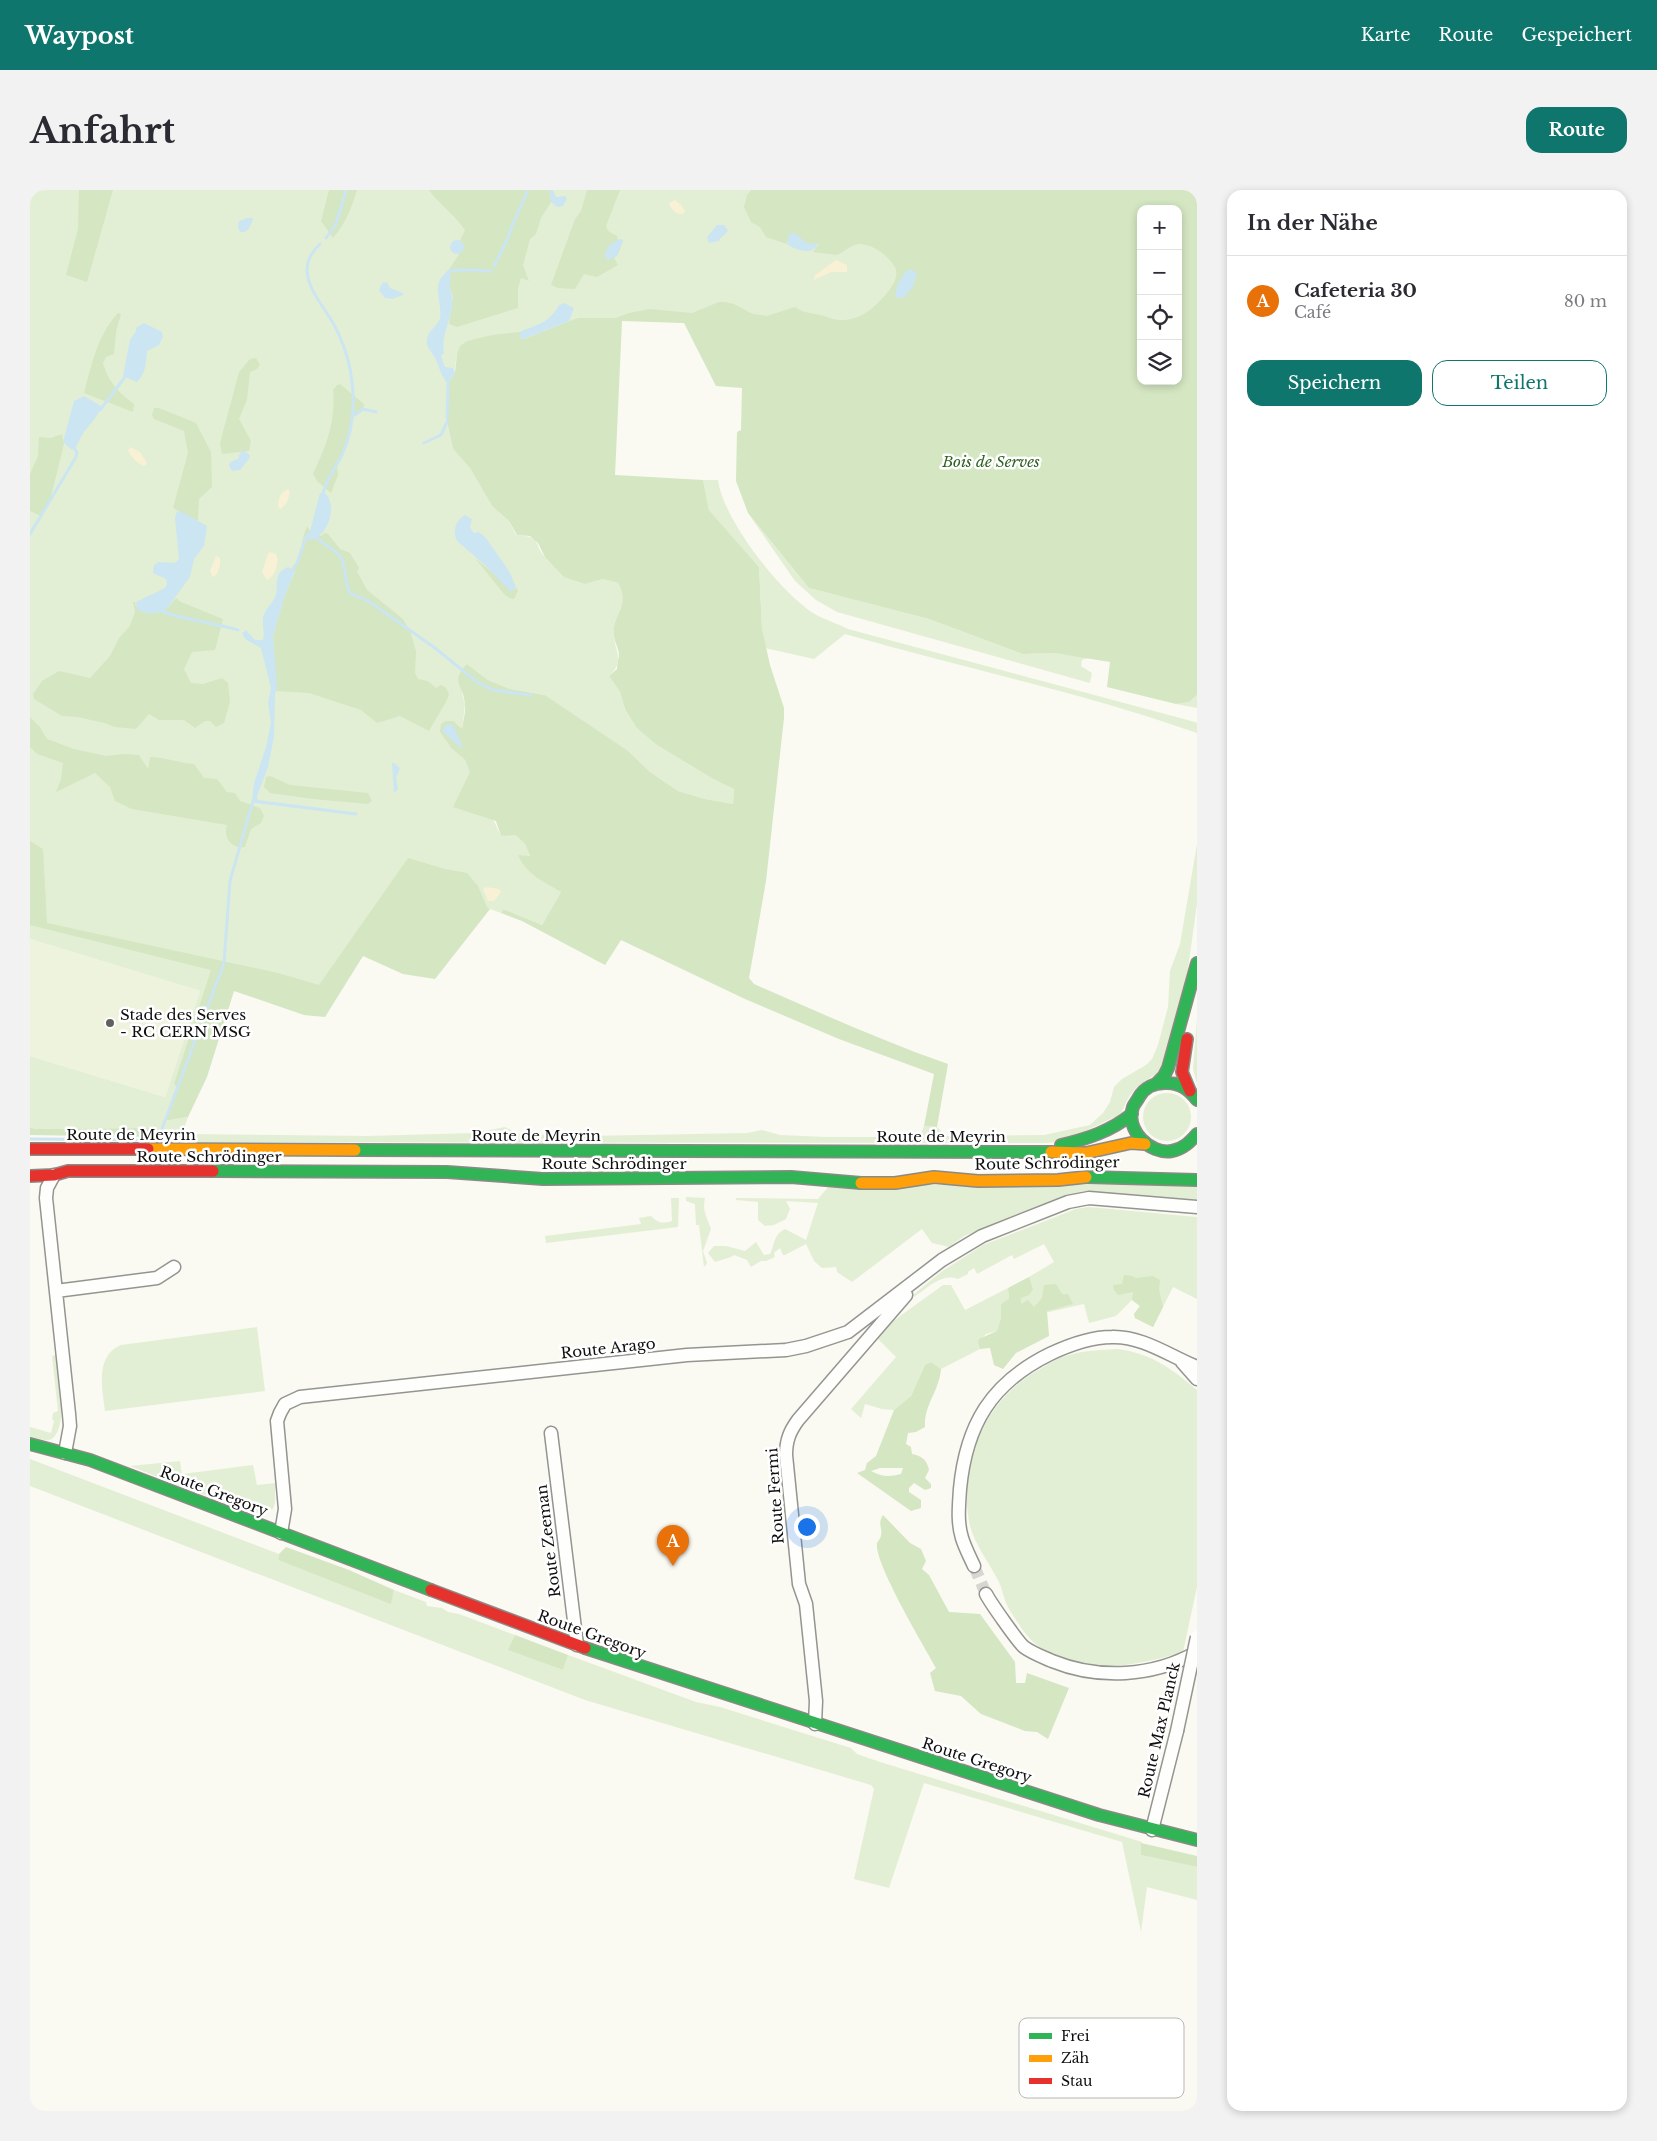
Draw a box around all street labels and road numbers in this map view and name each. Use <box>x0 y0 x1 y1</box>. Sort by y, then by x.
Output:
street label: Route de Meyrin <box>66 1125 196 1144</box>
street label: Route de Meyrin <box>471 1126 601 1145</box>
street label: Route de Meyrin <box>876 1127 1006 1146</box>
street label: Route Schrödinger <box>136 1147 282 1166</box>
street label: Route Schrödinger <box>974 1152 1121 1174</box>
street label: Route Schrödinger <box>541 1154 687 1173</box>
street label: Route Arago <box>560 1334 657 1362</box>
street label: Route Fermi <box>762 1447 788 1545</box>
street label: Route Gregory <box>157 1462 271 1520</box>
street label: Route Zeeman <box>532 1483 564 1599</box>
street label: Route Gregory <box>535 1606 649 1663</box>
street label: Route Max Planck <box>1134 1659 1184 1800</box>
street label: Route Gregory <box>920 1733 1035 1787</box>

